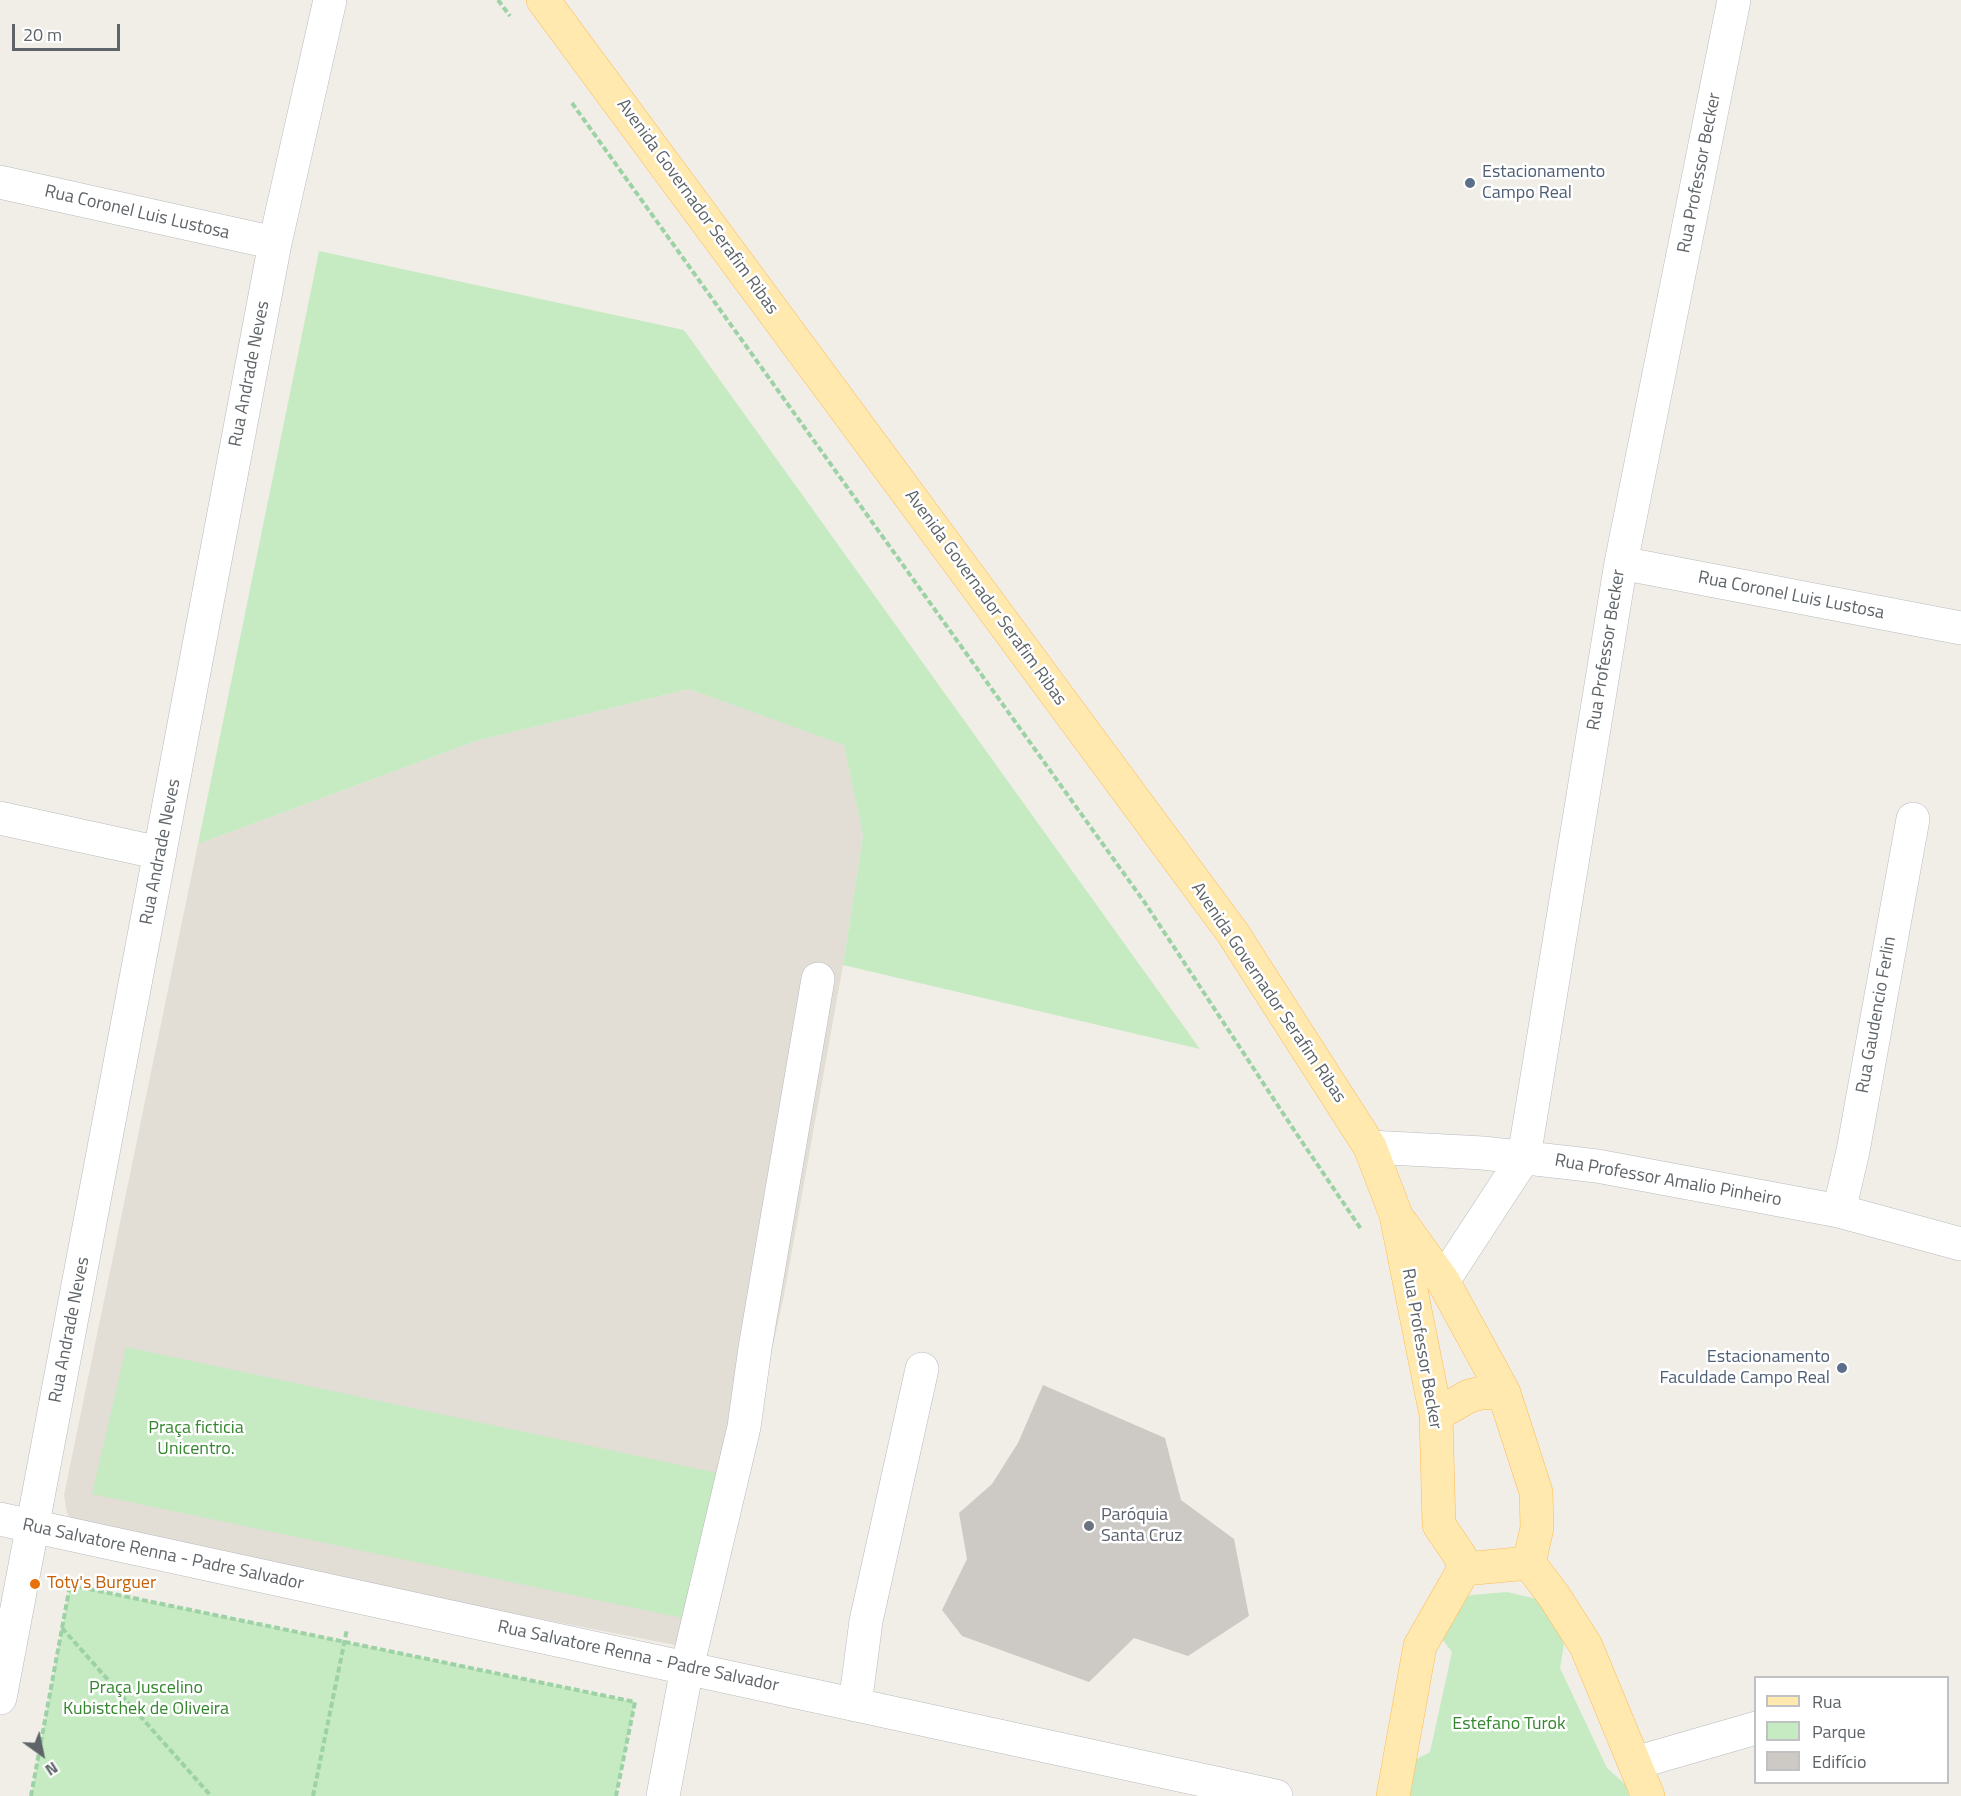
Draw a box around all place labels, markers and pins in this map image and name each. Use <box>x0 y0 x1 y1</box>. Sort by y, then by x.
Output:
place label: Estacionamento Campo Real <box>1482 162 1605 204</box>
marker: Estacionamento Campo Real <box>1463 176 1477 190</box>
place label: Estacionamento Faculdade Campo Real <box>1659 1347 1830 1390</box>
marker: Estacionamento Faculdade Campo Real <box>1835 1361 1849 1375</box>
place label: Paróquia Santa Cruz <box>1101 1505 1182 1547</box>
marker: Paróquia Santa Cruz <box>1082 1519 1096 1533</box>
place label: Toty's Burguer <box>47 1573 156 1595</box>
marker: Toty's Burguer <box>28 1577 42 1591</box>

